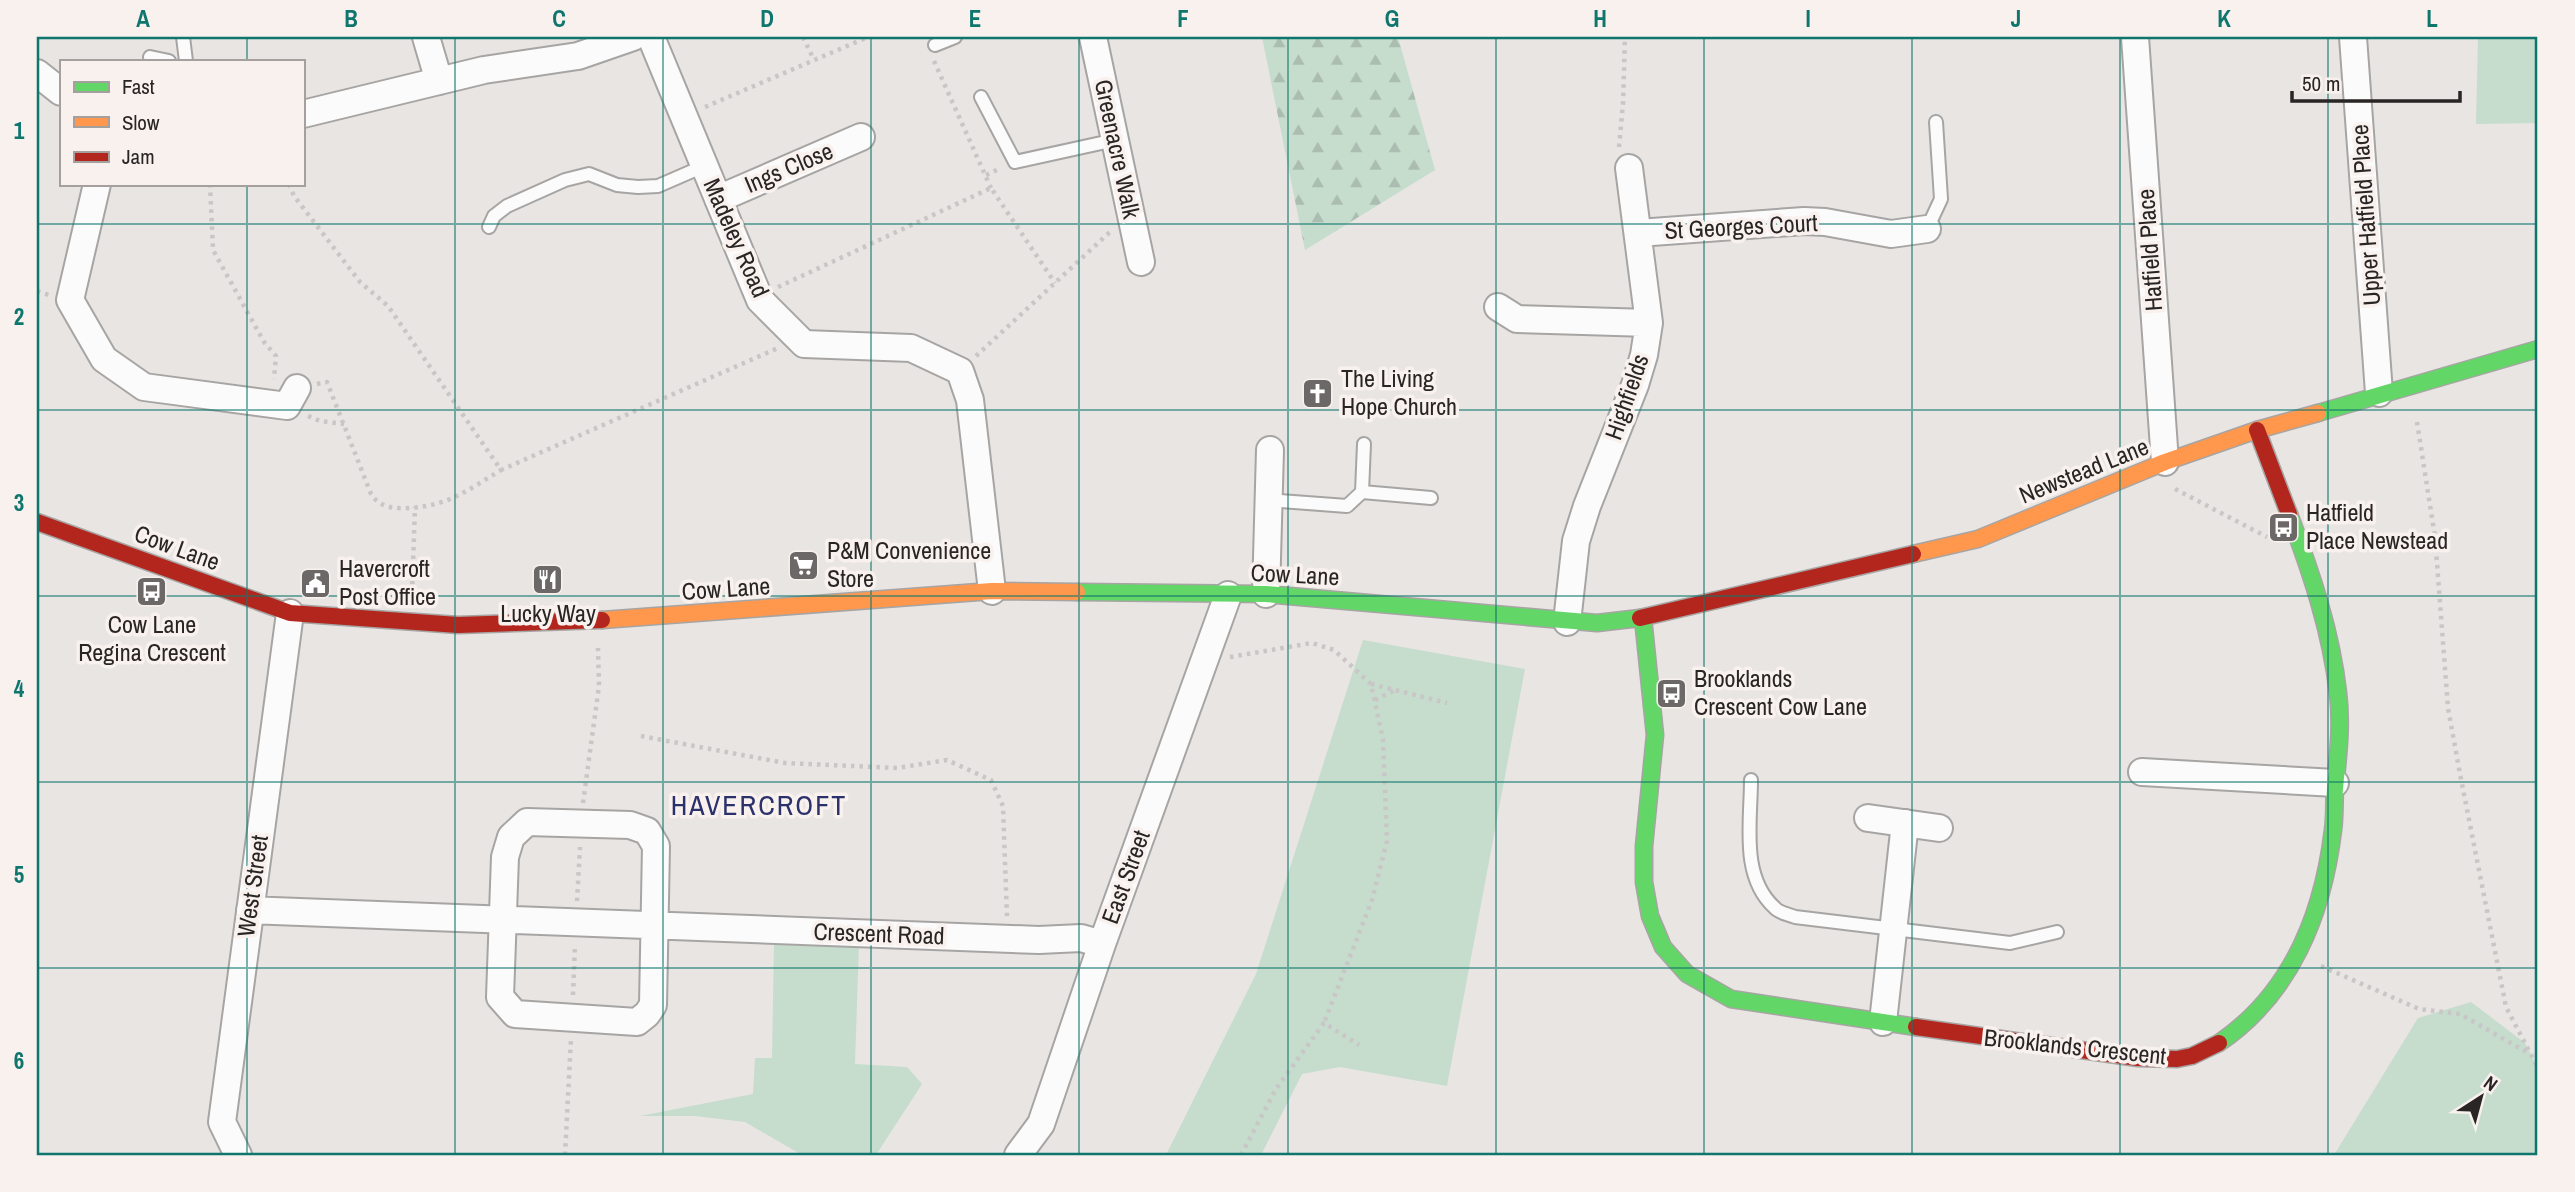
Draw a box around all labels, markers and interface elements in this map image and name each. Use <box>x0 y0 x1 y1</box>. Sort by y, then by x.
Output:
text: A <box>136 3 150 34</box>
text: B <box>344 3 358 34</box>
text: C <box>552 3 566 34</box>
text: D <box>760 3 774 34</box>
text: E <box>969 3 981 34</box>
text: F <box>1177 3 1189 34</box>
text: G <box>1385 3 1399 34</box>
text: H <box>1593 3 1607 34</box>
text: I <box>1805 3 1811 34</box>
text: J <box>2011 3 2021 34</box>
text: K <box>2217 3 2231 34</box>
text: L <box>2426 3 2438 34</box>
legend <box>60 60 304 186</box>
scale bar <box>2292 60 2460 104</box>
text: 50 m <box>2302 69 2340 98</box>
text: Fast <box>122 72 155 101</box>
street label: Greenacre Walk <box>1088 76 1148 221</box>
text: Slow <box>122 108 160 137</box>
text: 1 <box>14 115 25 146</box>
street label: Upper Hatfield Place <box>2343 123 2387 307</box>
street label: Ings Close <box>740 134 838 200</box>
text: Jam <box>122 142 155 171</box>
street label: Madeley Road <box>696 173 777 302</box>
street label: Hatfield Place <box>2129 188 2169 312</box>
street label: St Georges Court <box>1664 206 1819 246</box>
text: 2 <box>14 301 24 332</box>
street label: Highfields <box>1597 350 1656 444</box>
place label: The Living Hope Church <box>1341 362 1457 422</box>
church icon: The Living Hope Church <box>1301 376 1335 410</box>
street label: Newstead Lane <box>2014 430 2153 511</box>
text: 3 <box>14 487 24 518</box>
place label: Hatfield Place Newstead <box>2306 496 2448 556</box>
bus stop icon: Hatfield Place Newstead <box>2266 510 2300 544</box>
street label: Cow Lane <box>130 517 224 577</box>
place label: P&M Convenience Store <box>827 534 991 594</box>
supermarket icon: P&M Convenience Store <box>787 548 821 582</box>
place label: Havercroft Post Office <box>339 552 436 612</box>
street label: Cow Lane <box>1250 556 1340 592</box>
restaurant icon: Lucky Way <box>531 563 565 597</box>
public building icon: Havercroft Post Office <box>299 566 333 600</box>
street label: Cow Lane <box>681 569 771 607</box>
bus stop icon: Cow Lane Regina Crescent <box>135 574 169 608</box>
place label: Lucky Way <box>500 597 596 629</box>
place label: Cow Lane Regina Crescent <box>78 608 226 668</box>
place label: Brooklands Crescent Cow Lane <box>1694 662 1867 722</box>
text: 4 <box>14 673 25 704</box>
bus stop icon: Brooklands Crescent Cow Lane <box>1654 676 1688 710</box>
district label: HAVERCROFT <box>671 786 847 824</box>
street label: East Street <box>1093 825 1157 928</box>
street label: West Street <box>229 832 275 939</box>
text: 5 <box>14 859 24 890</box>
street label: Crescent Road <box>813 915 945 951</box>
street label: Brooklands Crescent <box>1983 1021 2168 1072</box>
text: 6 <box>14 1045 24 1076</box>
north arrow <box>2446 1062 2516 1132</box>
text: N <box>2479 1069 2503 1097</box>

